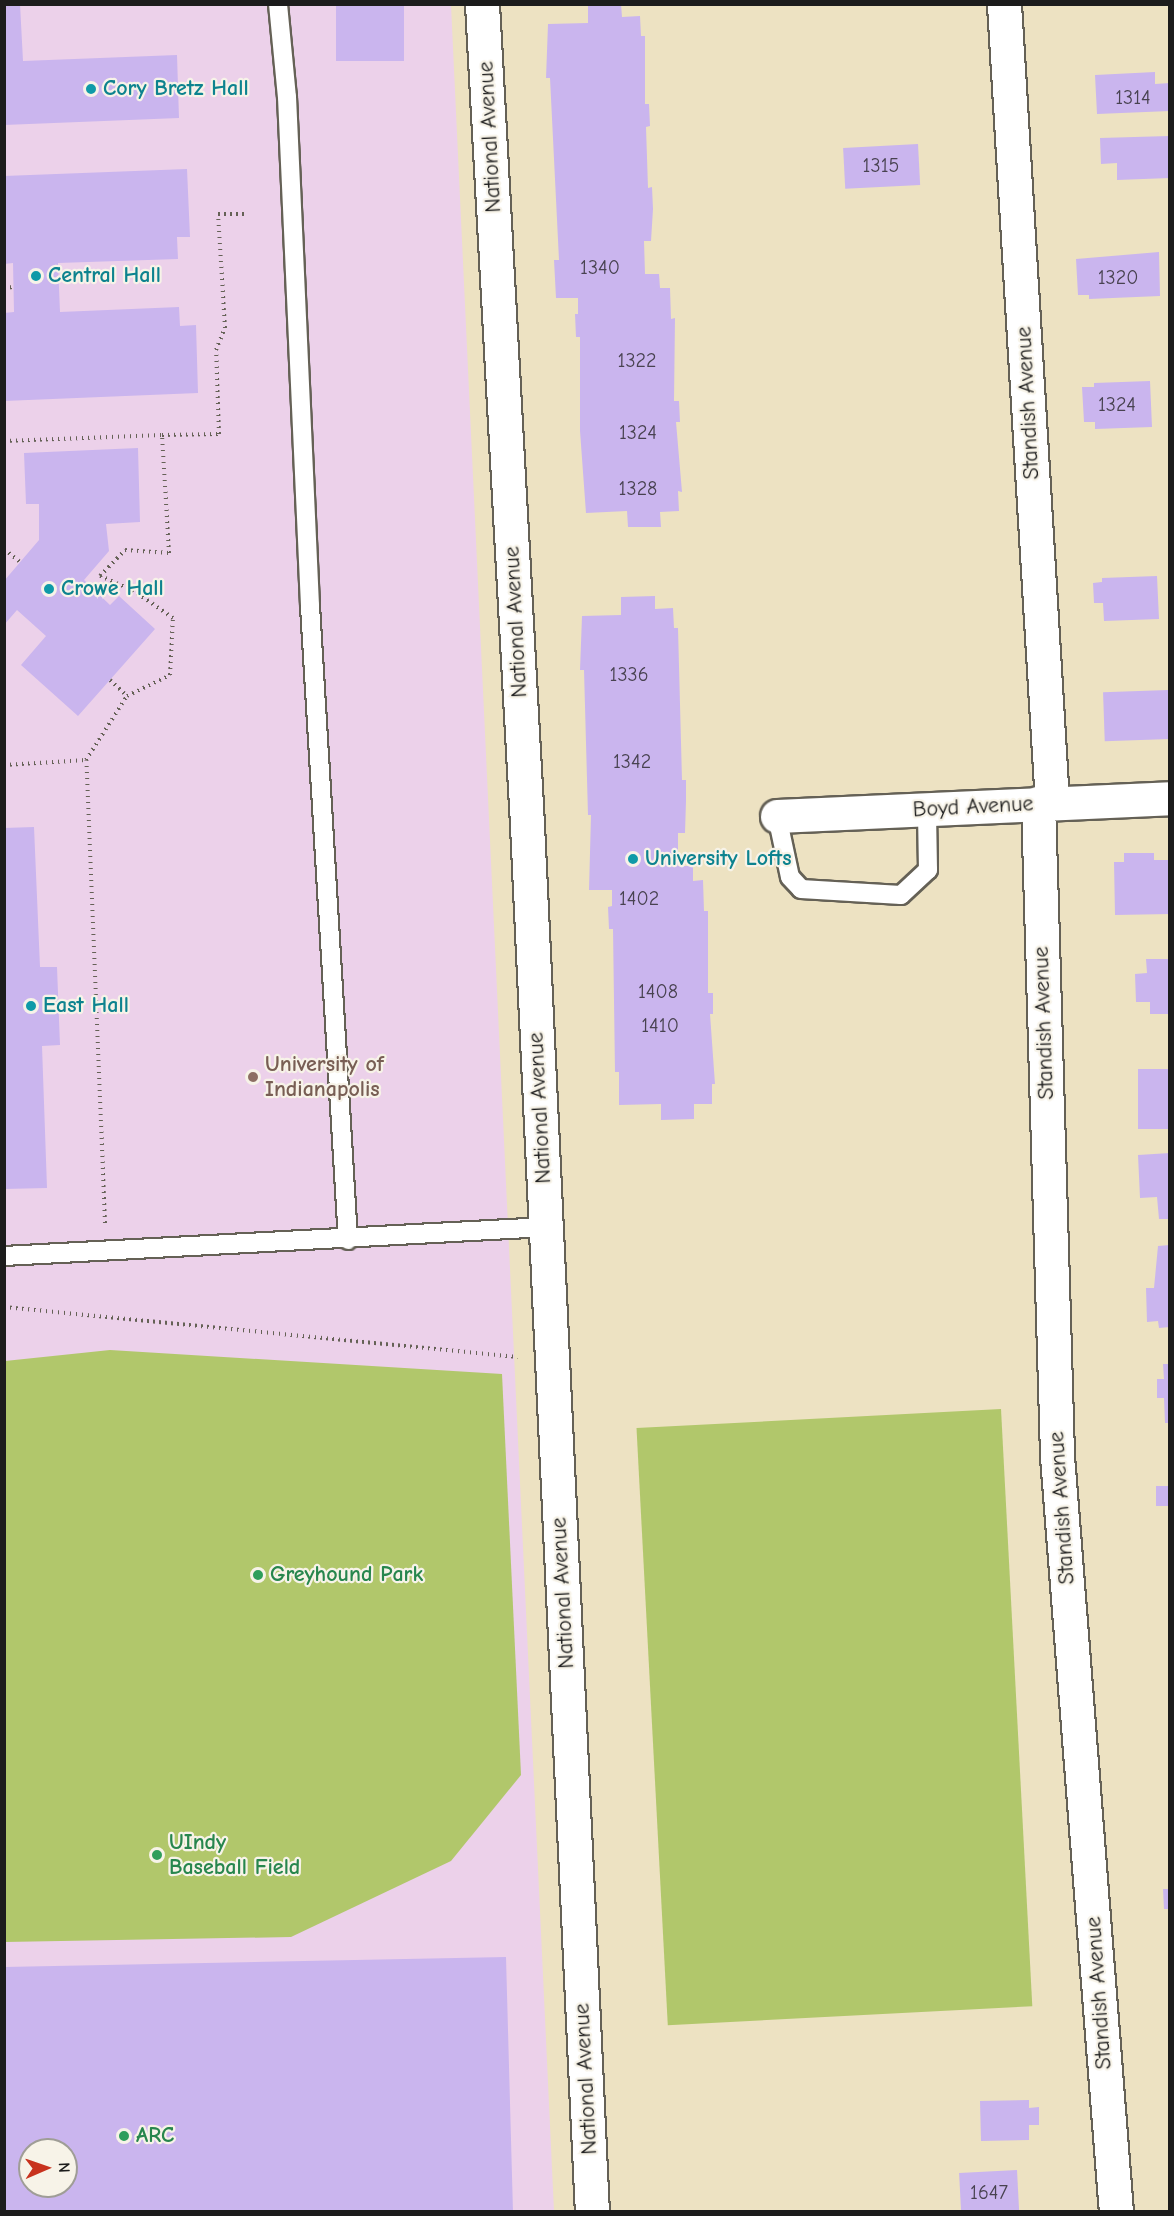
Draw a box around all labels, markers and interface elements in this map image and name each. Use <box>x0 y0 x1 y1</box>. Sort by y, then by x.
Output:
street label: National Avenue <box>473 61 507 213</box>
place label: Cory Bretz Hall <box>103 76 249 102</box>
marker: Cory Bretz Hall <box>84 82 98 96</box>
house number: 1314 <box>1115 85 1151 109</box>
house number: 1315 <box>863 153 899 177</box>
house number: 1340 <box>580 255 620 279</box>
place label: Central Hall <box>48 263 161 289</box>
house number: 1320 <box>1098 265 1138 289</box>
marker: Central Hall <box>29 269 43 283</box>
street label: Standish Avenue <box>1011 326 1045 480</box>
house number: 1322 <box>618 348 656 372</box>
house number: 1324 <box>1098 392 1136 416</box>
house number: 1324 <box>619 420 657 444</box>
house number: 1328 <box>619 476 657 500</box>
street label: National Avenue <box>499 546 533 698</box>
place label: Crowe Hall <box>61 576 164 602</box>
marker: Crowe Hall <box>42 582 56 596</box>
house number: 1336 <box>610 662 648 686</box>
house number: 1342 <box>613 749 651 773</box>
street label: Boyd Avenue <box>912 791 1034 823</box>
place label: University Lofts <box>645 846 792 872</box>
marker: University Lofts <box>626 852 640 866</box>
house number: 1402 <box>619 886 659 910</box>
street label: Standish Avenue <box>1028 946 1060 1100</box>
house number: 1408 <box>638 979 678 1003</box>
place label: East Hall <box>43 993 129 1019</box>
marker: East Hall <box>24 999 38 1013</box>
house number: 1410 <box>641 1013 679 1037</box>
street label: National Avenue <box>523 1032 557 1184</box>
place label: University of Indianapolis <box>265 1051 384 1102</box>
marker: University of Indianapolis <box>246 1070 260 1084</box>
street label: Standish Avenue <box>1043 1431 1081 1585</box>
street label: National Avenue <box>546 1517 580 1669</box>
place label: Greyhound Park <box>270 1562 423 1588</box>
marker: Greyhound Park <box>251 1568 265 1582</box>
place label: UIndy Baseball Field <box>169 1829 300 1880</box>
marker: UIndy Baseball Field <box>150 1848 164 1862</box>
street label: Standish Avenue <box>1080 1916 1118 2070</box>
street label: National Avenue <box>569 2003 603 2155</box>
place label: ARC <box>136 2123 174 2149</box>
marker: ARC <box>117 2129 131 2143</box>
north arrow <box>18 2138 78 2198</box>
text: N <box>55 2162 73 2173</box>
house number: 1647 <box>970 2180 1008 2204</box>

